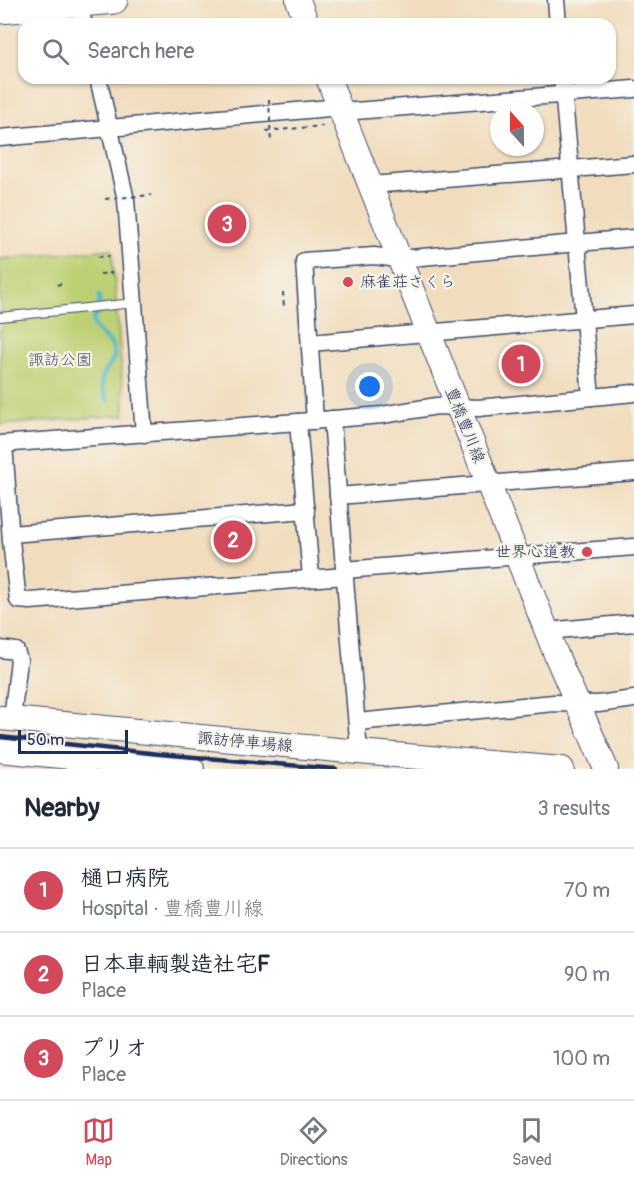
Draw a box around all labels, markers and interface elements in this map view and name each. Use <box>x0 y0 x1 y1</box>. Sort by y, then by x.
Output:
search box <box>18 18 616 84</box>
icon: search <box>39 35 72 68</box>
text: Search here <box>87 37 194 65</box>
north arrow <box>490 102 544 156</box>
pin: 3 <box>208 202 246 246</box>
place label: 麻雀荘さくら <box>360 272 456 292</box>
marker: 麻雀荘さくら <box>341 275 355 289</box>
pin: 1 <box>502 342 540 386</box>
park label: 諏訪公園 <box>28 350 92 370</box>
your location <box>355 372 384 401</box>
street label: 豊橋豊川線 <box>441 384 489 466</box>
pin: 2 <box>214 518 252 562</box>
place label: 世界心道教 <box>495 542 575 562</box>
marker: 世界心道教 <box>580 545 594 559</box>
scale bar <box>18 727 128 754</box>
street label: 諏訪停車場線 <box>196 728 294 756</box>
text: 50 m <box>27 730 64 750</box>
text: Nearby <box>24 792 100 824</box>
text: 3 results <box>538 796 610 821</box>
text: 樋口病院 <box>81 864 169 892</box>
text: 1 <box>40 878 47 903</box>
text: 70 m <box>564 878 610 903</box>
text: Hospital · 豊橋豊川線 <box>81 896 264 921</box>
text: 日本車輌製造社宅F <box>81 950 270 978</box>
text: 2 <box>38 962 49 987</box>
text: 90 m <box>564 962 610 987</box>
text: Place <box>81 978 126 1003</box>
text: プリオ <box>81 1034 147 1062</box>
text: 3 <box>38 1046 49 1071</box>
text: 100 m <box>553 1046 610 1071</box>
text: Place <box>81 1062 126 1087</box>
tab: Map <box>82 1114 115 1170</box>
tab: Directions <box>280 1114 348 1170</box>
tab: Saved <box>512 1114 552 1170</box>

